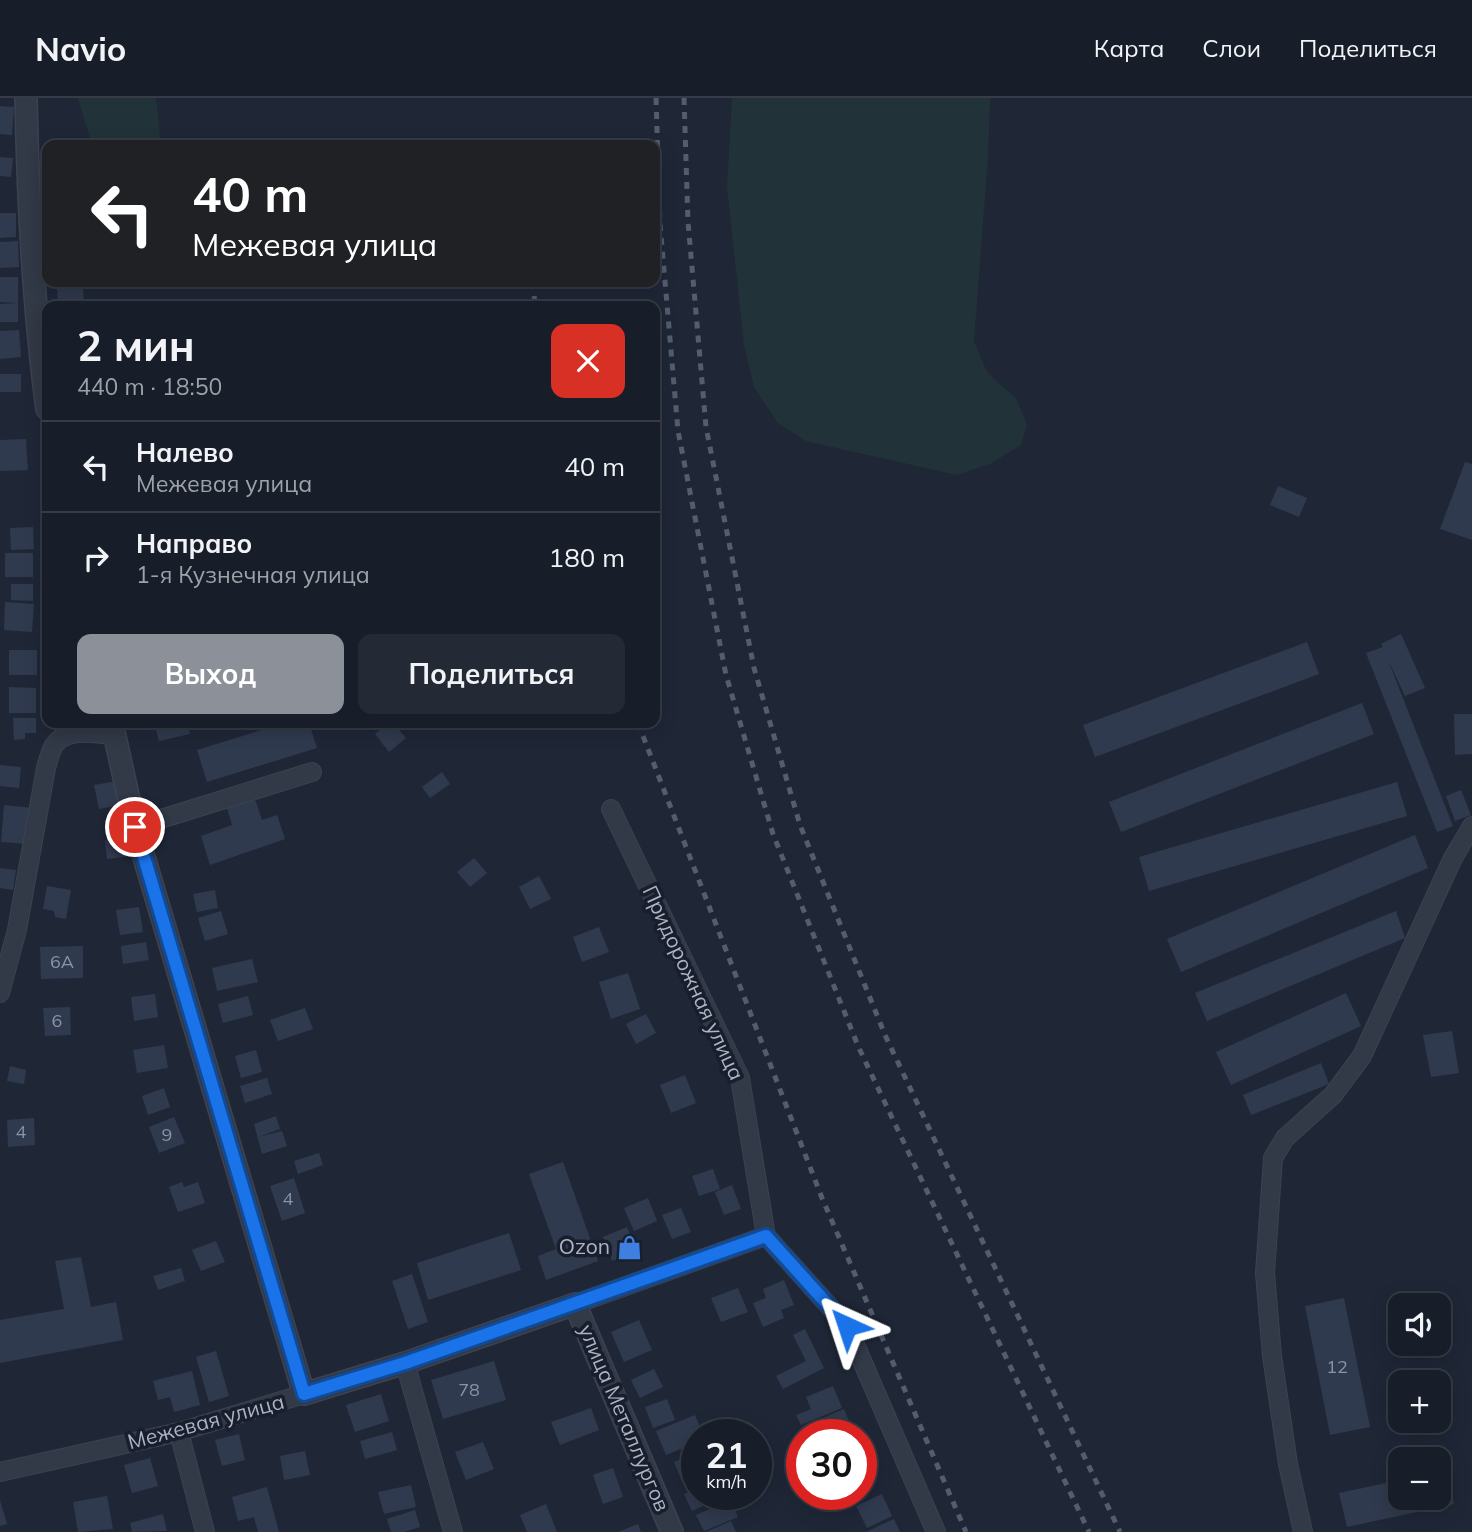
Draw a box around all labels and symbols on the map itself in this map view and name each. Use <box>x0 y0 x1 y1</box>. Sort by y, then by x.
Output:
pin <box>105 797 165 857</box>
street label: Придорожная улица <box>637 881 750 1084</box>
house number: 6А <box>50 950 74 973</box>
house number: 6 <box>52 1009 62 1032</box>
house number: 4 <box>16 1120 27 1143</box>
house number: 9 <box>162 1123 172 1146</box>
house number: 4 <box>283 1187 294 1210</box>
place label: Ozon <box>559 1233 610 1259</box>
shop icon: Ozon <box>616 1233 644 1261</box>
position arrow <box>810 1289 884 1363</box>
street label: улица Металлургов <box>574 1320 676 1515</box>
house number: 12 <box>1326 1355 1348 1378</box>
house number: 78 <box>458 1378 480 1401</box>
street label: Межевая улица <box>125 1388 287 1454</box>
speed limit sign: 30 <box>786 1419 877 1510</box>

